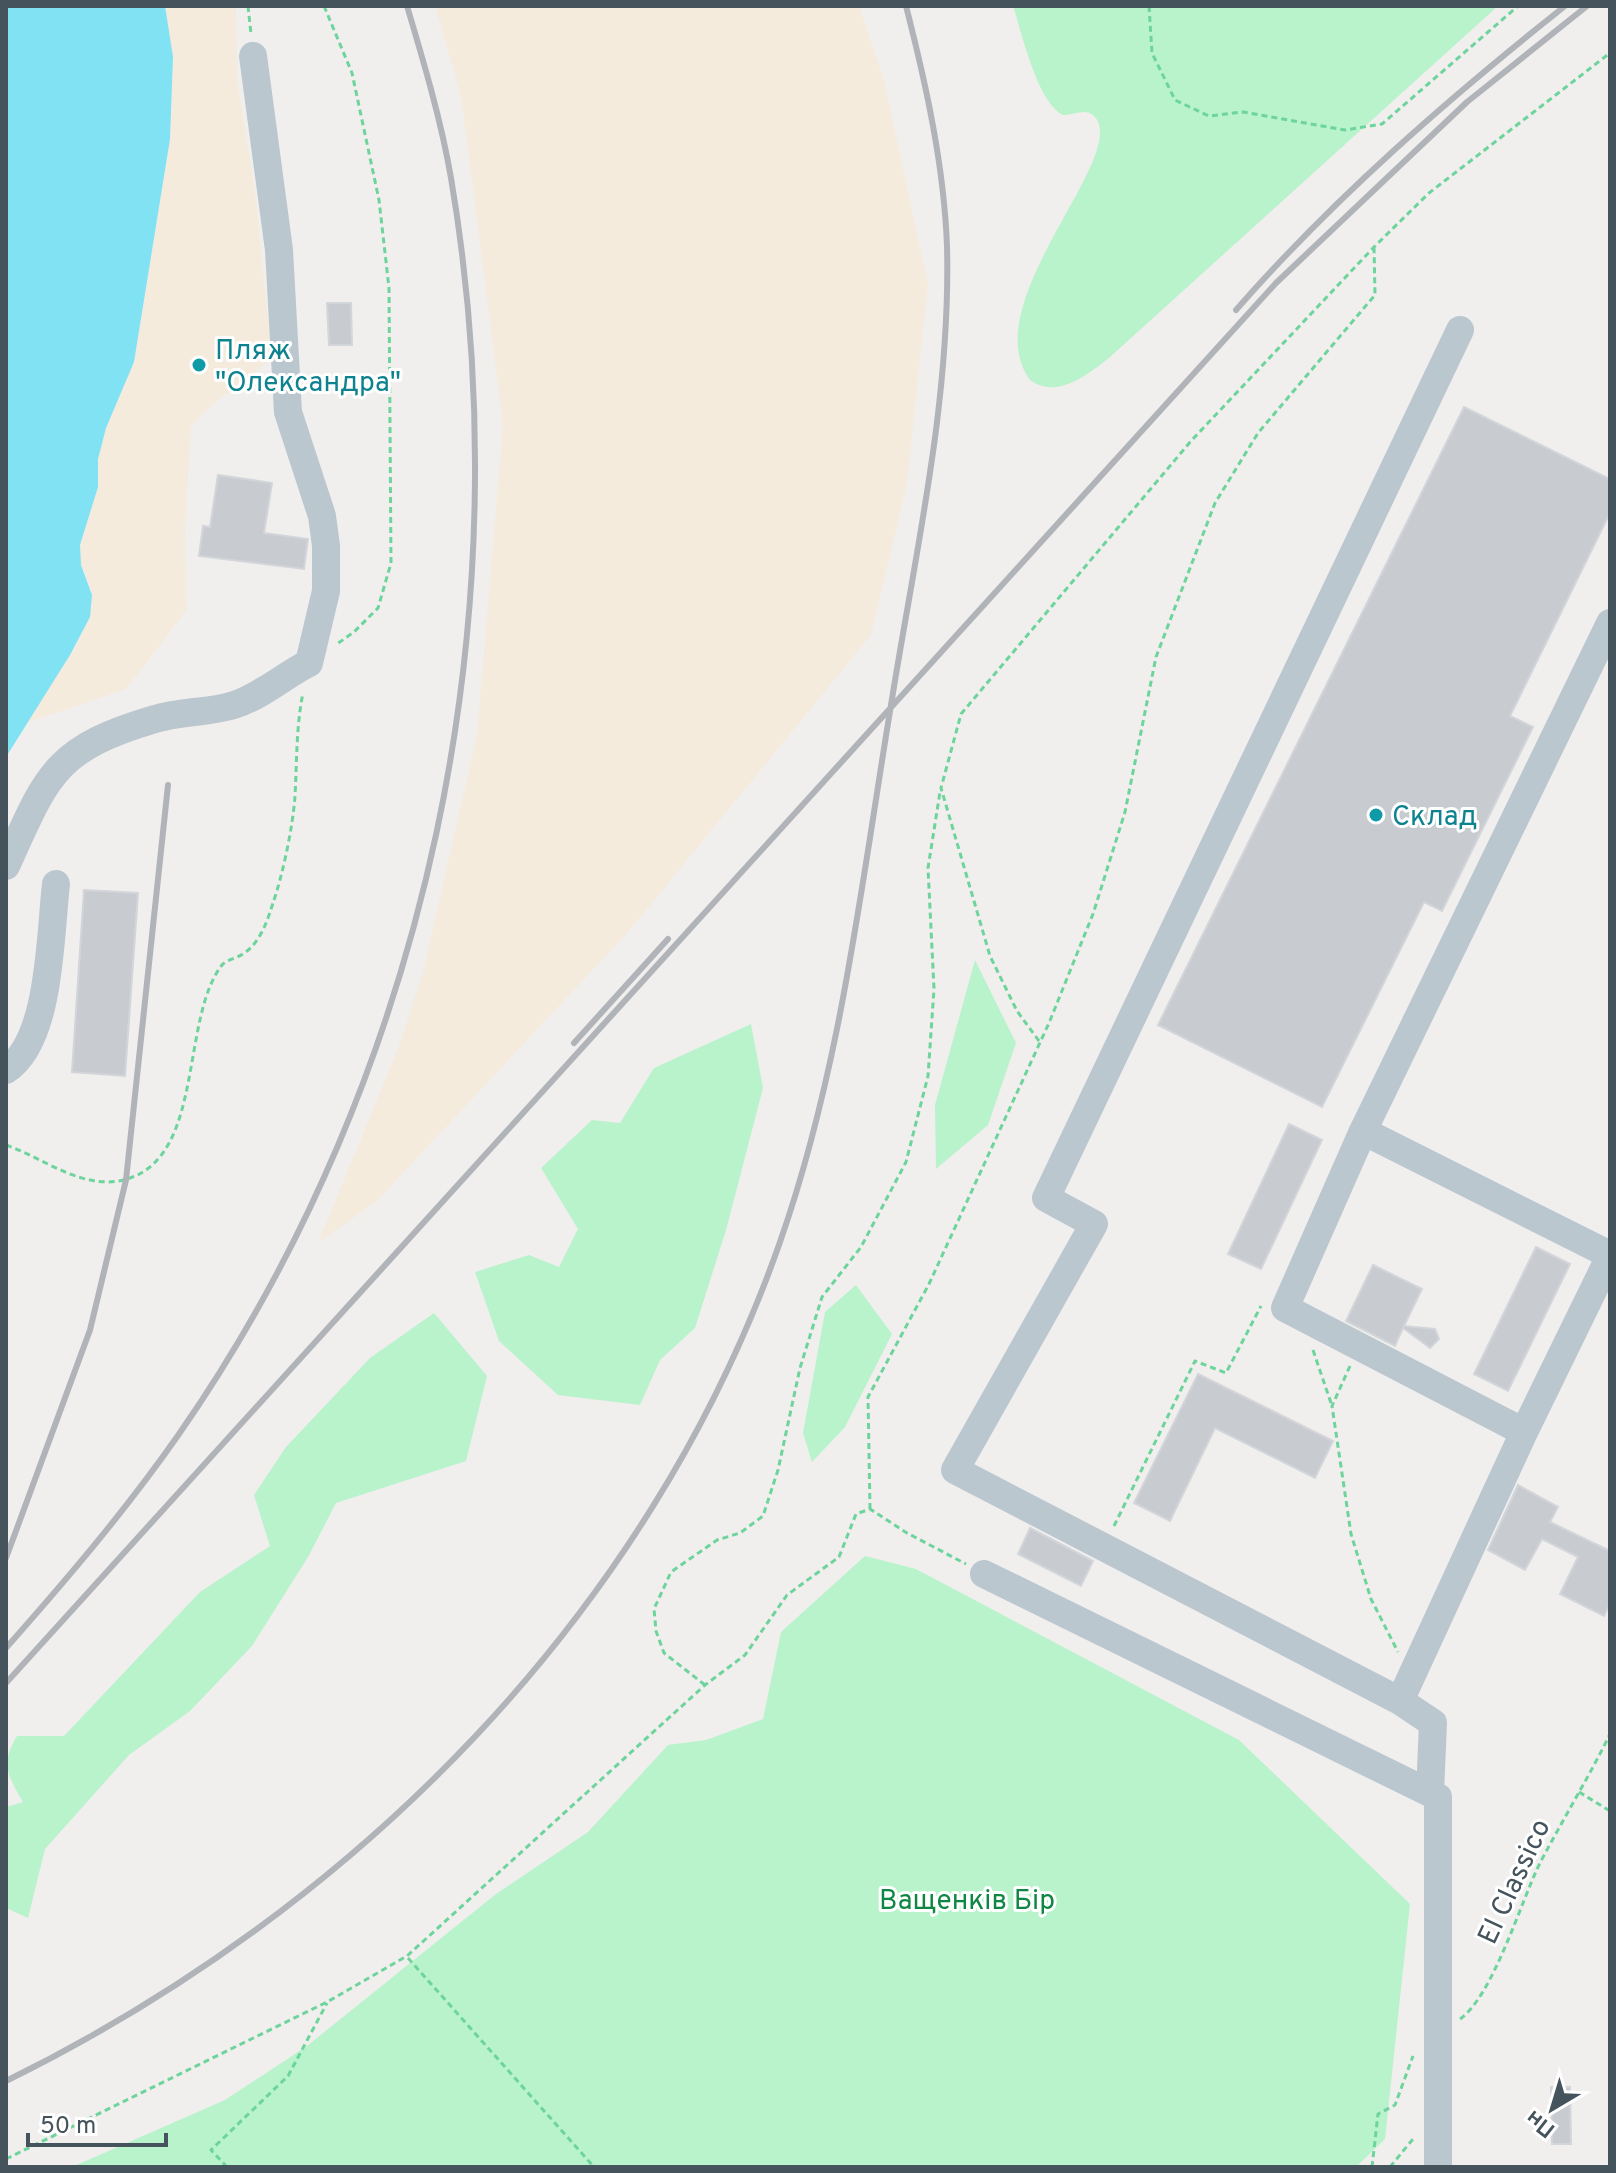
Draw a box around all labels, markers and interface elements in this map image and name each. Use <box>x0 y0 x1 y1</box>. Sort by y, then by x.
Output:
place label: Пляж "Олександра" <box>215 334 401 402</box>
marker: Пляж "Олександра" <box>190 356 208 374</box>
place label: Склад <box>1392 800 1477 836</box>
marker: Склад <box>1367 806 1385 824</box>
street label: El Classico <box>1471 1814 1560 1951</box>
park label: Ващенків Бір <box>879 1884 1055 1920</box>
north arrow <box>1512 2069 1592 2149</box>
scale bar <box>28 2097 166 2147</box>
text: Пн <box>1521 2103 1561 2143</box>
text: 50 m <box>40 2112 96 2142</box>

